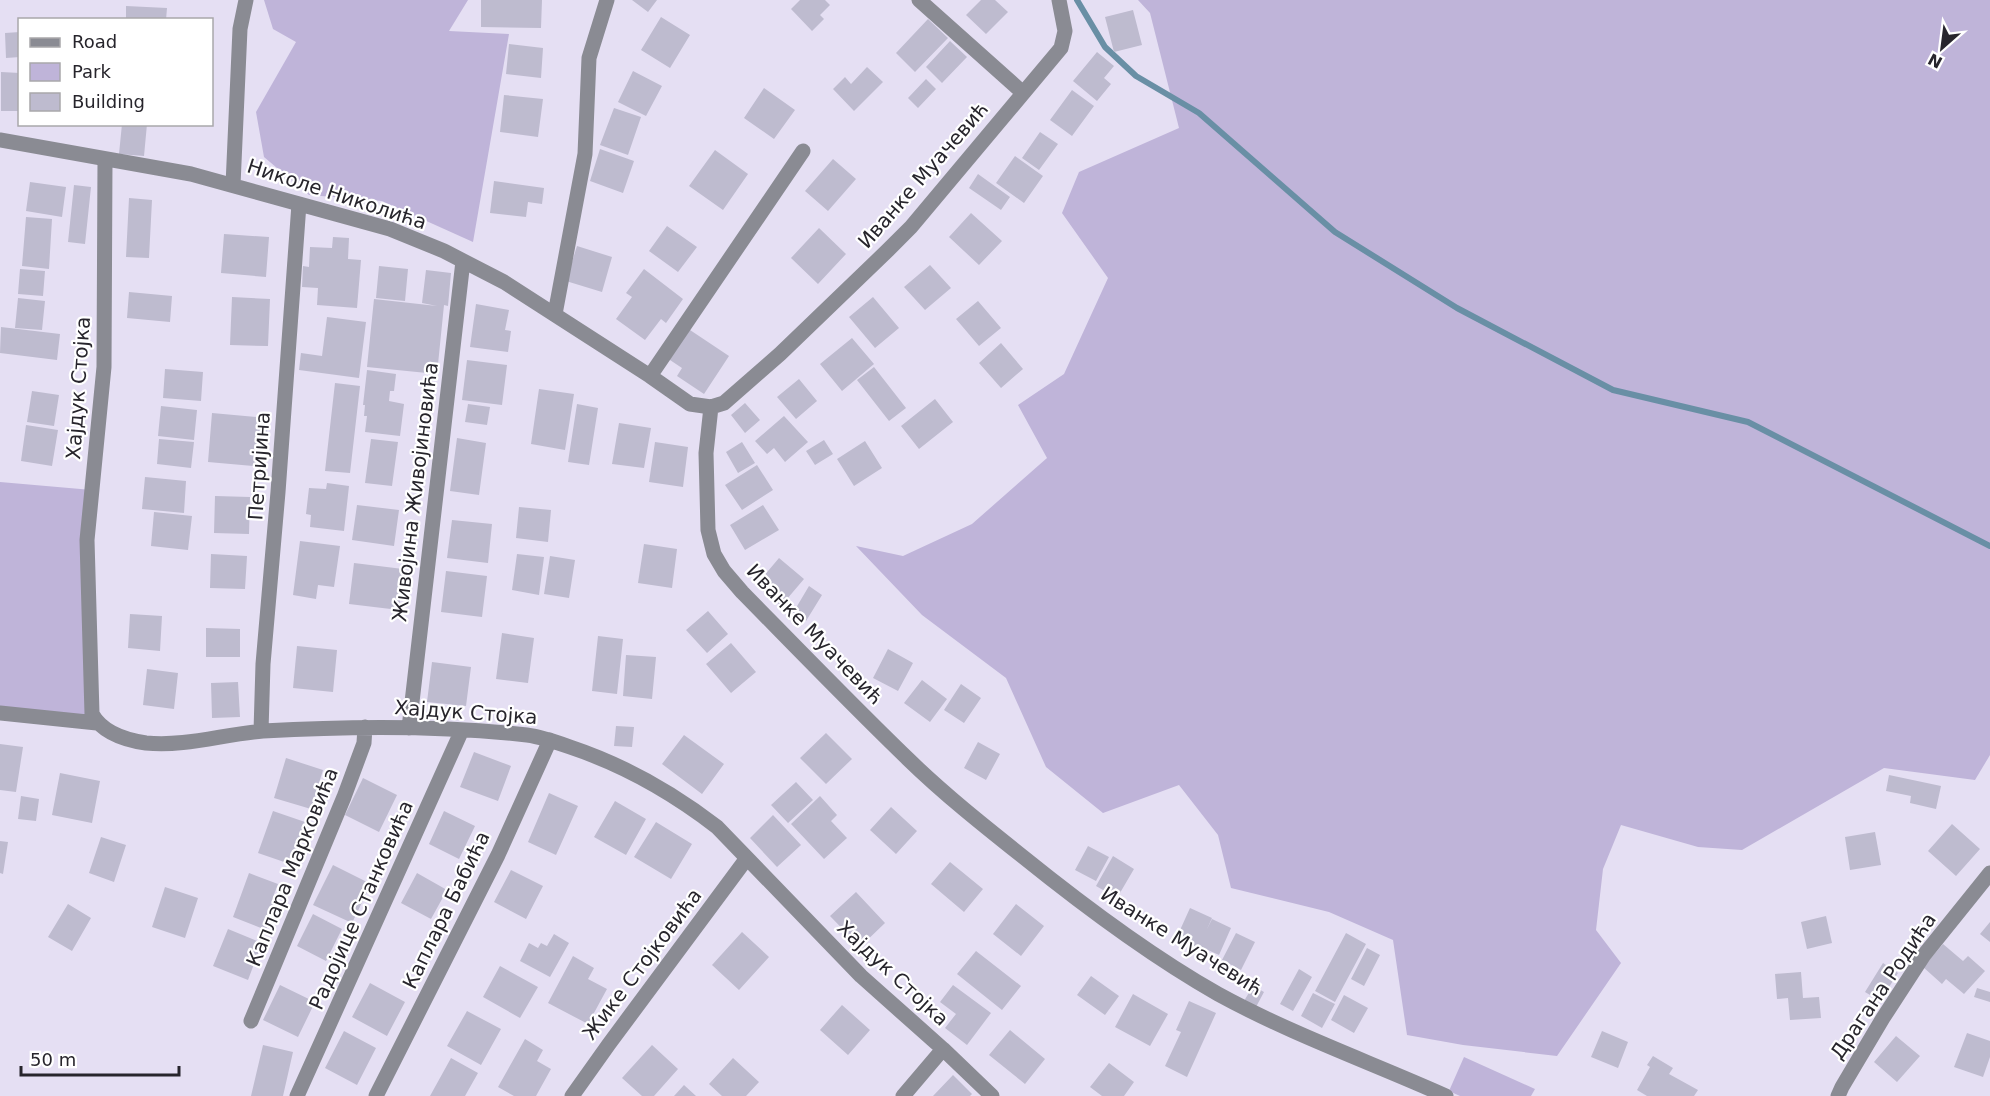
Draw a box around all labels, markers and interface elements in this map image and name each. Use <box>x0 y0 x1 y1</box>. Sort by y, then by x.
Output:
legend <box>18 18 213 126</box>
north arrow <box>1912 18 1972 78</box>
text: Road <box>72 31 117 52</box>
text: N <box>1925 49 1946 72</box>
text: Park <box>72 61 111 82</box>
text: Building <box>72 91 145 112</box>
street label: Иванке Муачевић <box>853 97 993 253</box>
street label: Николе Николића <box>244 154 430 234</box>
street label: Хајдук Стојка <box>61 316 95 460</box>
street label: Живојина Живојиновића <box>387 361 443 623</box>
street label: Петријина <box>243 411 275 521</box>
street label: Иванке Муачевић <box>742 559 888 709</box>
street label: Хајдук Стојка <box>394 695 538 729</box>
street label: Каплара Марковића <box>241 764 343 970</box>
street label: Радојице Станковића <box>304 797 418 1013</box>
street label: Каплара Бабића <box>397 827 495 993</box>
street label: Иванке Муачевић <box>1097 882 1267 1000</box>
street label: Жике Стојковића <box>577 884 707 1044</box>
street label: Драгана Родића <box>1825 908 1941 1064</box>
street label: Хајдук Стојка <box>832 915 954 1031</box>
scale bar <box>21 1039 178 1077</box>
text: 50 m <box>30 1049 76 1070</box>

